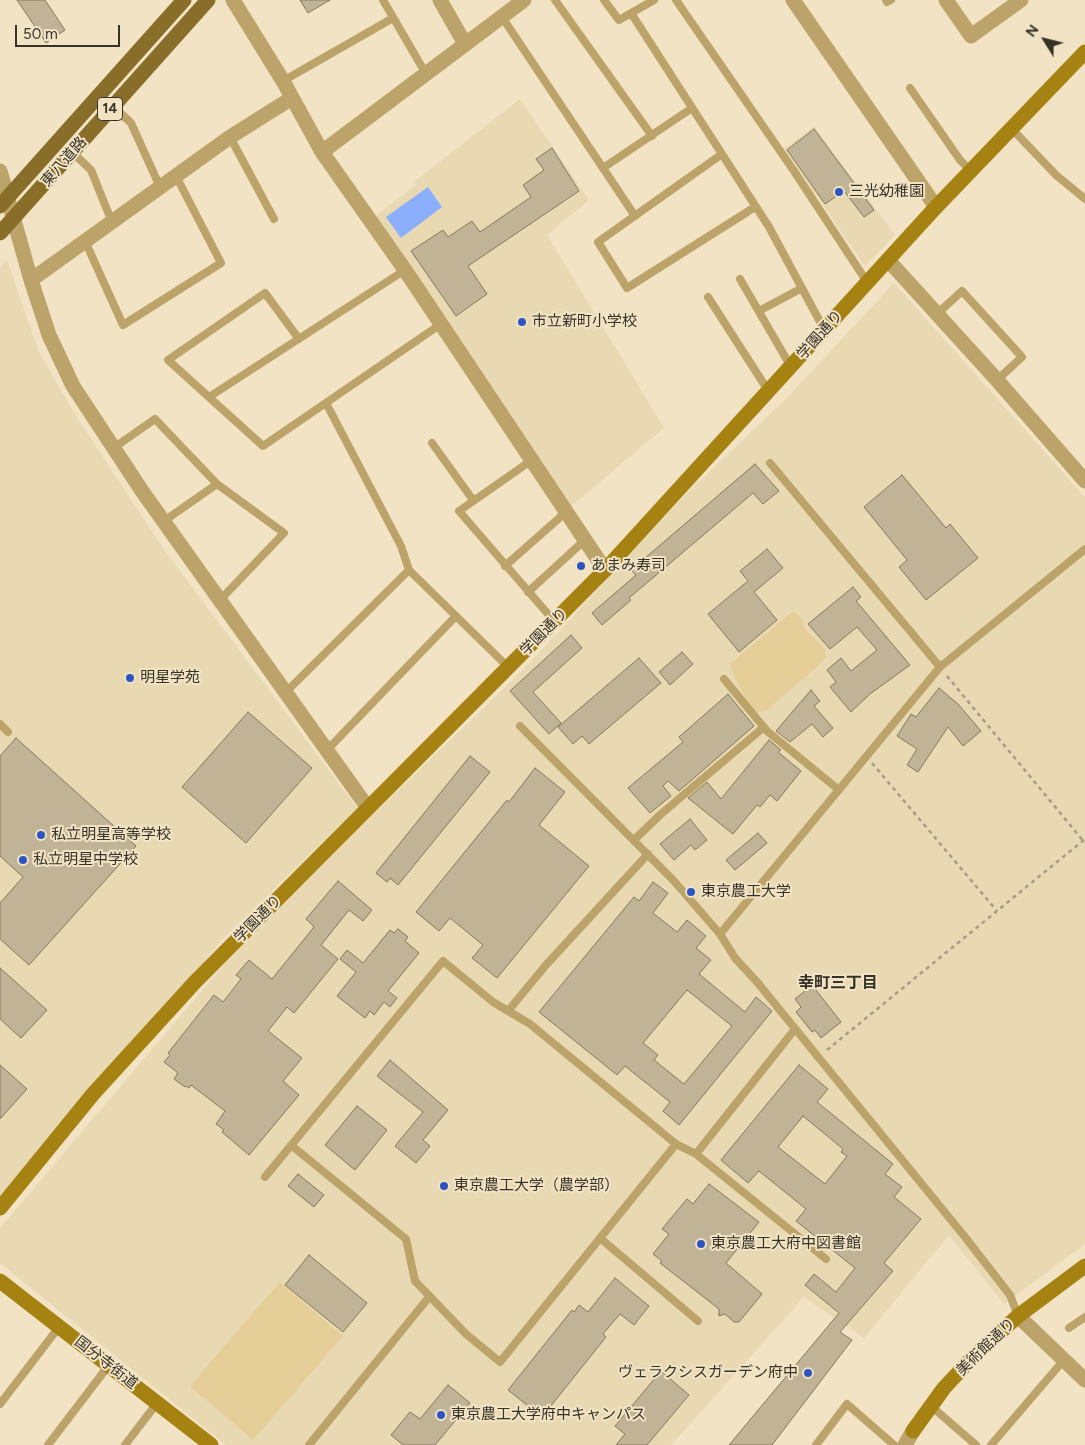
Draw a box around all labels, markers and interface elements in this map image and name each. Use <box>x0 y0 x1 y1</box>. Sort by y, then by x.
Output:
scale bar <box>18 15 122 47</box>
north arrow <box>1020 15 1070 65</box>
text: N <box>1022 22 1043 40</box>
text: 50 m <box>23 25 58 43</box>
road number: 14 <box>98 98 122 120</box>
street label: 東八道路 <box>38 133 90 191</box>
place label: 三光幼稚園 <box>849 183 924 201</box>
marker: 三光幼稚園 <box>833 186 845 198</box>
street label: 学園通り <box>793 307 847 363</box>
place label: 市立新町小学校 <box>532 313 637 331</box>
marker: 市立新町小学校 <box>516 316 528 328</box>
place label: あまみ寿司 <box>591 557 666 575</box>
marker: あまみ寿司 <box>575 560 587 572</box>
street label: 学園通り <box>516 604 572 660</box>
place label: 明星学苑 <box>140 669 200 687</box>
marker: 明星学苑 <box>124 672 136 684</box>
place label: 私立明星高等学校 <box>51 826 171 844</box>
marker: 私立明星高等学校 <box>35 829 47 841</box>
place label: 私立明星中学校 <box>33 851 138 869</box>
marker: 私立明星中学校 <box>17 854 29 866</box>
place label: 東京農工大学 <box>701 883 791 901</box>
marker: 東京農工大学 <box>685 886 697 898</box>
street label: 学園通り <box>230 891 286 947</box>
district label: 幸町三丁目 <box>798 973 878 993</box>
place label: 東京農工大学（農学部） <box>454 1177 619 1195</box>
marker: 東京農工大学（農学部） <box>438 1180 450 1192</box>
place label: 東京農工大府中図書館 <box>711 1235 861 1253</box>
marker: 東京農工大府中図書館 <box>695 1238 707 1250</box>
street label: 美術館通り <box>953 1314 1019 1380</box>
street label: 国分寺街道 <box>71 1333 141 1393</box>
place label: ヴェラクシスガーデン府中 <box>618 1364 798 1382</box>
marker: ヴェラクシスガーデン府中 <box>802 1367 814 1379</box>
place label: 東京農工大学府中キャンパス <box>451 1406 646 1424</box>
marker: 東京農工大学府中キャンパス <box>435 1409 447 1421</box>

